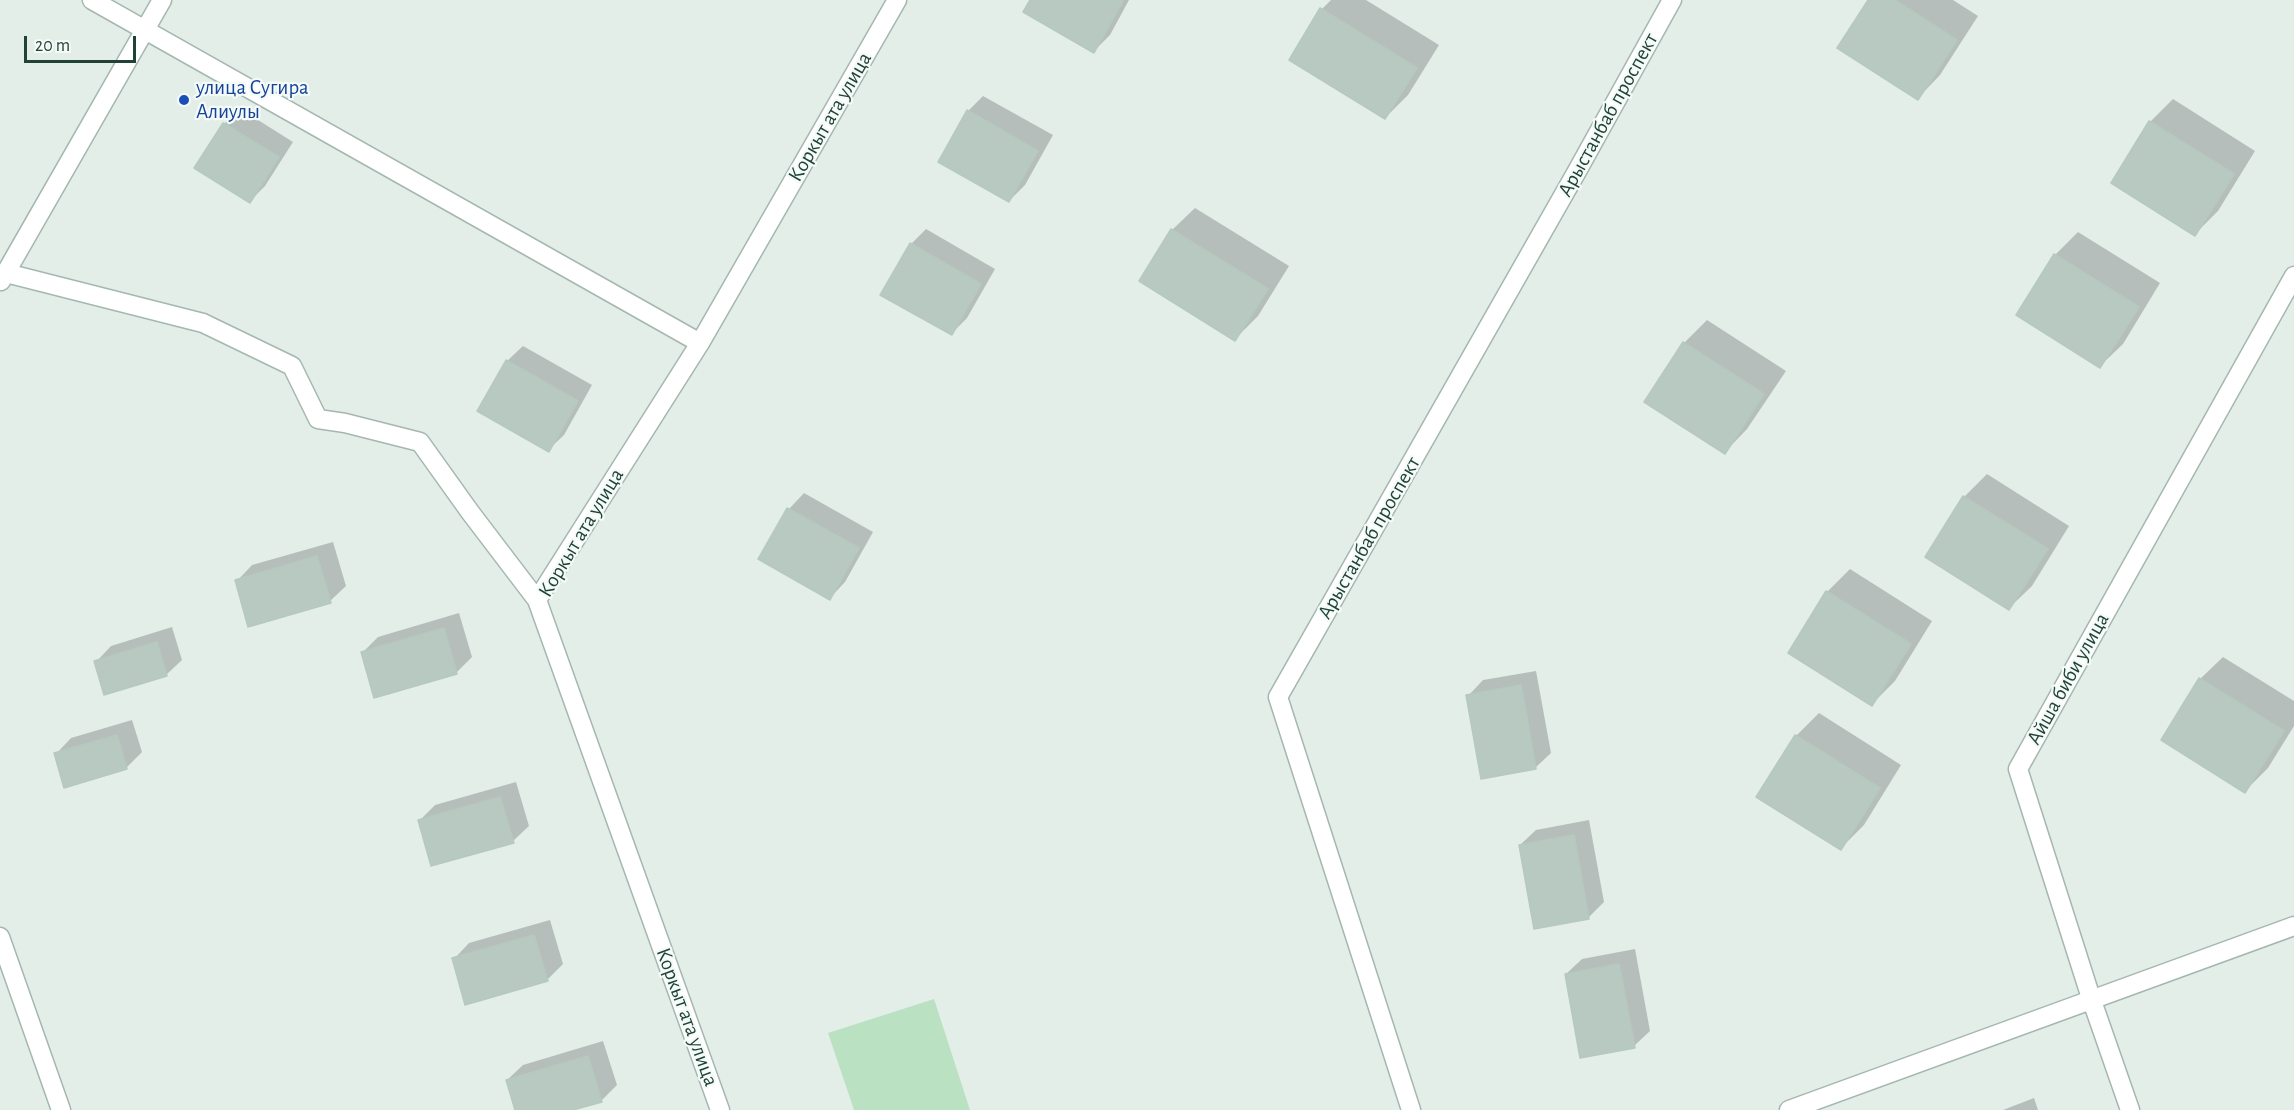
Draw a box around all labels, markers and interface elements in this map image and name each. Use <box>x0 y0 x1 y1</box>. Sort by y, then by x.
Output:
scale bar <box>27 24 140 62</box>
street label: Арыстанбаб проспект <box>1553 29 1663 201</box>
text: 20 m <box>35 37 70 55</box>
street label: Коркыт ата улица <box>783 48 877 186</box>
place label: улица Сугира Алиулы <box>196 75 309 125</box>
marker: улица Сугира Алиулы <box>177 93 191 107</box>
street label: Арыстанбаб проспект <box>1312 452 1426 624</box>
street label: Коркыт ата улица <box>533 464 629 602</box>
street label: Айша биби улица <box>2021 609 2115 749</box>
street label: Коркыт ата улица <box>650 944 724 1090</box>

